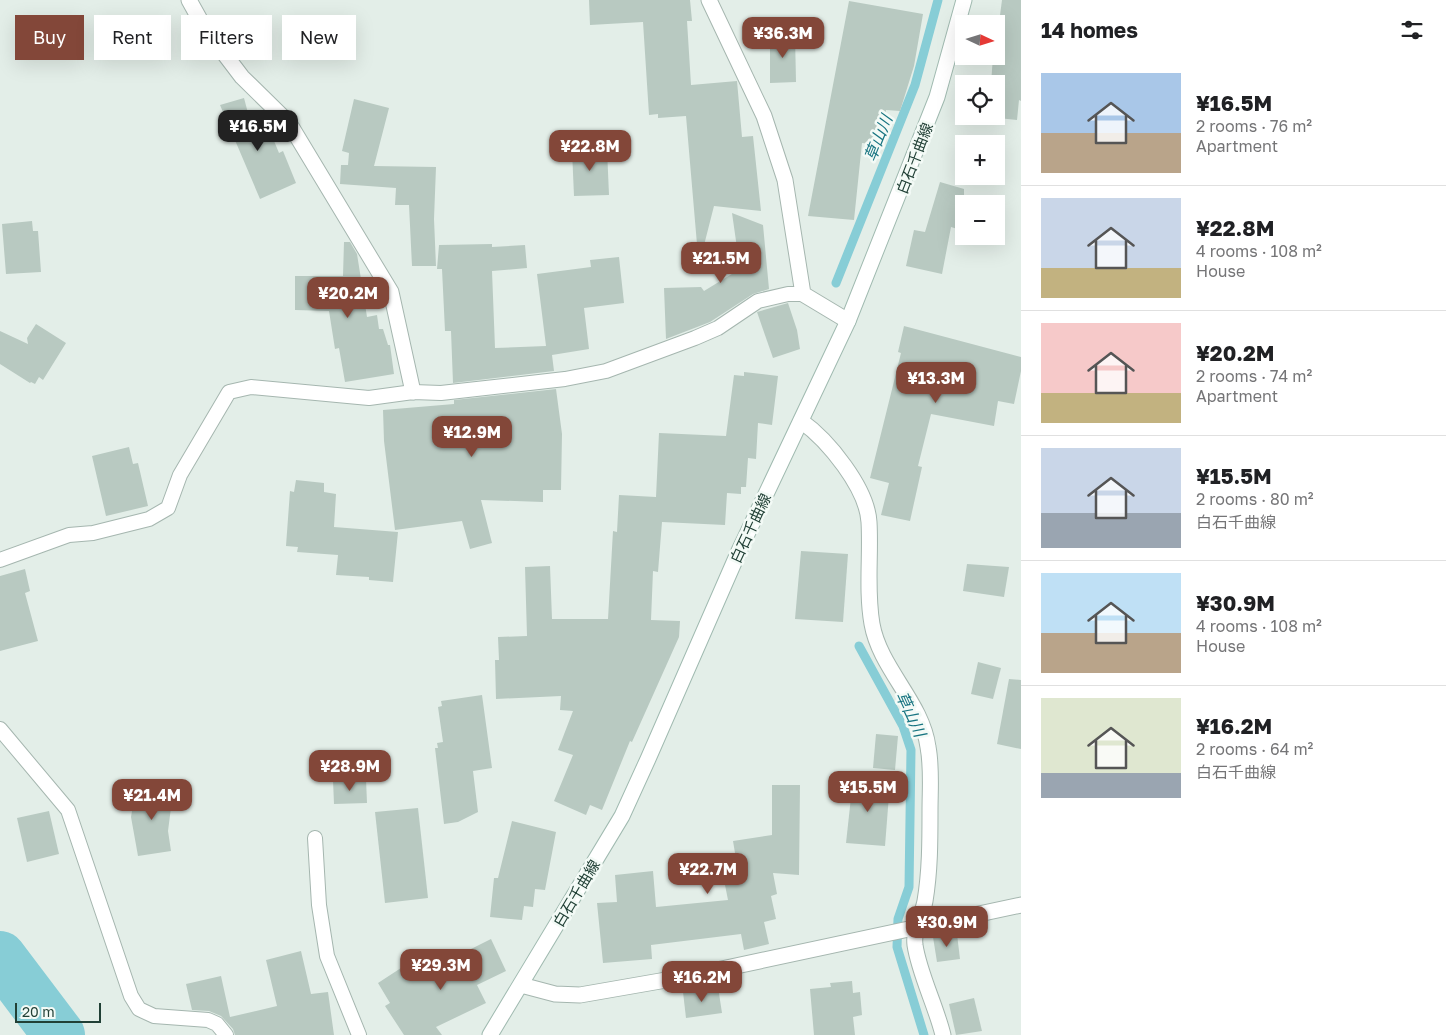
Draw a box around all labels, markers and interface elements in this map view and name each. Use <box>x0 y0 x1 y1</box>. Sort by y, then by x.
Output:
chip: Buy <box>15 15 84 60</box>
chip: Rent <box>94 15 171 60</box>
chip: Filters <box>181 15 272 60</box>
chip: New <box>282 15 356 60</box>
north arrow <box>955 15 1005 65</box>
map controls <box>955 15 1005 245</box>
icon: filters <box>1398 16 1426 44</box>
pin: ¥36.3M <box>742 17 824 59</box>
text: 14 homes <box>1041 17 1138 43</box>
text: ¥36.3M <box>753 23 813 43</box>
button: locate <box>955 75 1005 125</box>
text: ¥16.5M <box>1196 90 1272 116</box>
icon: home <box>1081 93 1141 153</box>
pin: ¥16.5M <box>217 110 299 152</box>
water label: 草山川 <box>860 110 897 164</box>
text: ¥16.5M <box>229 116 287 136</box>
text: 2 rooms · 76 m² <box>1196 116 1312 136</box>
street label: 白石千曲線 <box>892 120 936 196</box>
pin: ¥22.8M <box>549 130 631 172</box>
button: + <box>955 135 1005 185</box>
text: ¥22.8M <box>560 136 620 156</box>
text: Apartment <box>1196 136 1278 156</box>
button: − <box>955 195 1005 245</box>
text: ¥22.8M <box>1196 215 1274 241</box>
icon: home <box>1081 218 1141 278</box>
text: 4 rooms · 108 m² <box>1196 241 1322 261</box>
pin: ¥21.5M <box>680 242 762 284</box>
text: ¥21.5M <box>692 248 750 268</box>
text: House <box>1196 261 1245 281</box>
pin: ¥20.2M <box>307 276 389 319</box>
text: ¥20.2M <box>318 283 378 303</box>
text: ¥20.2M <box>1196 340 1275 366</box>
icon: home <box>1081 343 1141 403</box>
pin: ¥13.3M <box>895 362 977 404</box>
text: 2 rooms · 74 m² <box>1196 366 1312 386</box>
text: ¥13.3M <box>907 368 965 388</box>
text: Apartment <box>1196 386 1278 406</box>
pin: ¥12.9M <box>431 416 513 458</box>
text: ¥12.9M <box>443 422 501 442</box>
text: ¥15.5M <box>1196 463 1272 489</box>
icon: home <box>1081 468 1141 528</box>
text: 2 rooms · 80 m² <box>1196 489 1314 509</box>
street label: 白石千曲線 <box>726 490 774 566</box>
text: 白石千曲線 <box>1196 512 1276 532</box>
text: ¥30.9M <box>1196 590 1275 616</box>
icon: home <box>1081 593 1141 653</box>
text: 4 rooms · 108 m² <box>1196 616 1322 636</box>
text: House <box>1196 636 1245 656</box>
water label: 草山川 <box>892 688 931 742</box>
text: ¥16.2M <box>1196 713 1272 739</box>
icon: home <box>1081 718 1141 778</box>
text: 2 rooms · 64 m² <box>1196 739 1313 759</box>
pin: ¥28.9M <box>309 750 391 792</box>
text: ¥28.9M <box>320 756 380 776</box>
text: 白石千曲線 <box>1196 762 1276 782</box>
pin: ¥15.5M <box>827 770 909 813</box>
text: ¥15.5M <box>839 777 897 797</box>
pin: ¥21.4M <box>111 778 193 821</box>
text: ¥21.4M <box>123 785 181 805</box>
pin: ¥22.7M <box>667 852 749 895</box>
street label: 白石千曲線 <box>549 856 603 930</box>
text: ¥22.7M <box>679 859 737 879</box>
pin: ¥30.9M <box>906 906 988 948</box>
text: ¥30.9M <box>917 912 977 932</box>
pin: ¥29.3M <box>400 948 482 991</box>
text: ¥29.3M <box>411 955 471 975</box>
pin: ¥16.2M <box>661 960 743 1003</box>
text: ¥16.2M <box>673 967 731 987</box>
scale bar <box>15 1000 101 1023</box>
text: 20 m <box>22 1003 55 1020</box>

